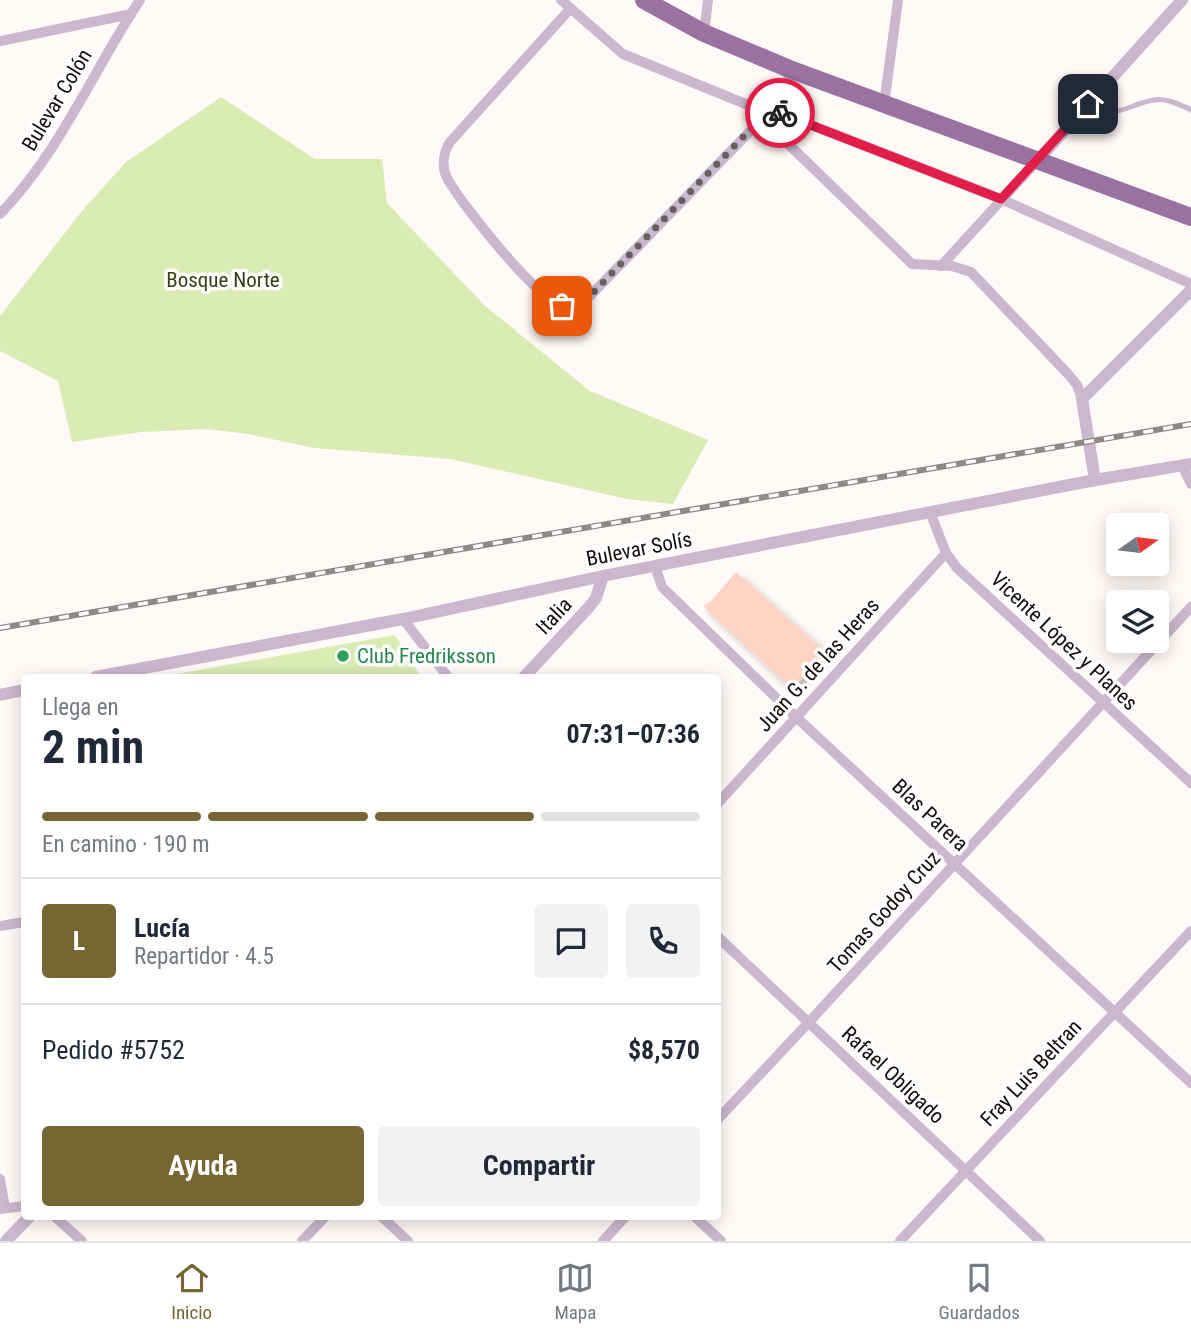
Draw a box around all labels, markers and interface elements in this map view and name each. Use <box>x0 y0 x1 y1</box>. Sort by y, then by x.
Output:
street label: Bulevar Colón <box>17 45 97 155</box>
pin <box>1058 74 1118 134</box>
courier <box>745 78 815 148</box>
icon: home <box>1069 85 1107 123</box>
icon: bike <box>761 94 799 132</box>
park label: Bosque Norte <box>166 268 280 292</box>
pin <box>532 276 592 336</box>
icon: bag <box>543 287 581 325</box>
north arrow <box>1106 513 1169 576</box>
map controls <box>1106 513 1169 653</box>
street label: Bulevar Solís <box>584 527 694 571</box>
street label: Vicente López y Planes <box>986 567 1142 715</box>
button: layers <box>1106 590 1169 653</box>
street label: Italia <box>531 593 577 639</box>
street label: Juan G. de las Heras <box>752 593 884 737</box>
place label: Club Fredriksson <box>357 644 496 668</box>
marker: Club Fredriksson <box>335 648 351 664</box>
text: Llega en <box>42 694 119 721</box>
text: 07:31–07:36 <box>566 719 700 749</box>
text: 2 min <box>42 720 144 774</box>
street label: Blas Parera <box>887 774 973 856</box>
text: En camino · 190 m <box>42 831 210 858</box>
street label: Tomas Godoy Cruz <box>823 846 945 978</box>
button: chat <box>534 904 608 978</box>
button: phone <box>626 904 700 978</box>
text: Lucía <box>134 913 190 943</box>
text: L <box>73 926 85 956</box>
text: Repartidor · 4.5 <box>134 943 274 970</box>
street label: Fray Luis Beltran <box>976 1015 1086 1131</box>
street label: Rafael Obligado <box>837 1021 949 1129</box>
text: Pedido #5752 <box>42 1035 185 1065</box>
text: $8,570 <box>628 1035 700 1065</box>
button: Ayuda <box>42 1126 364 1206</box>
button: Compartir <box>378 1126 700 1206</box>
tab: Inicio <box>171 1259 212 1324</box>
tab: Mapa <box>554 1259 596 1324</box>
tab: Guardados <box>939 1259 1020 1324</box>

